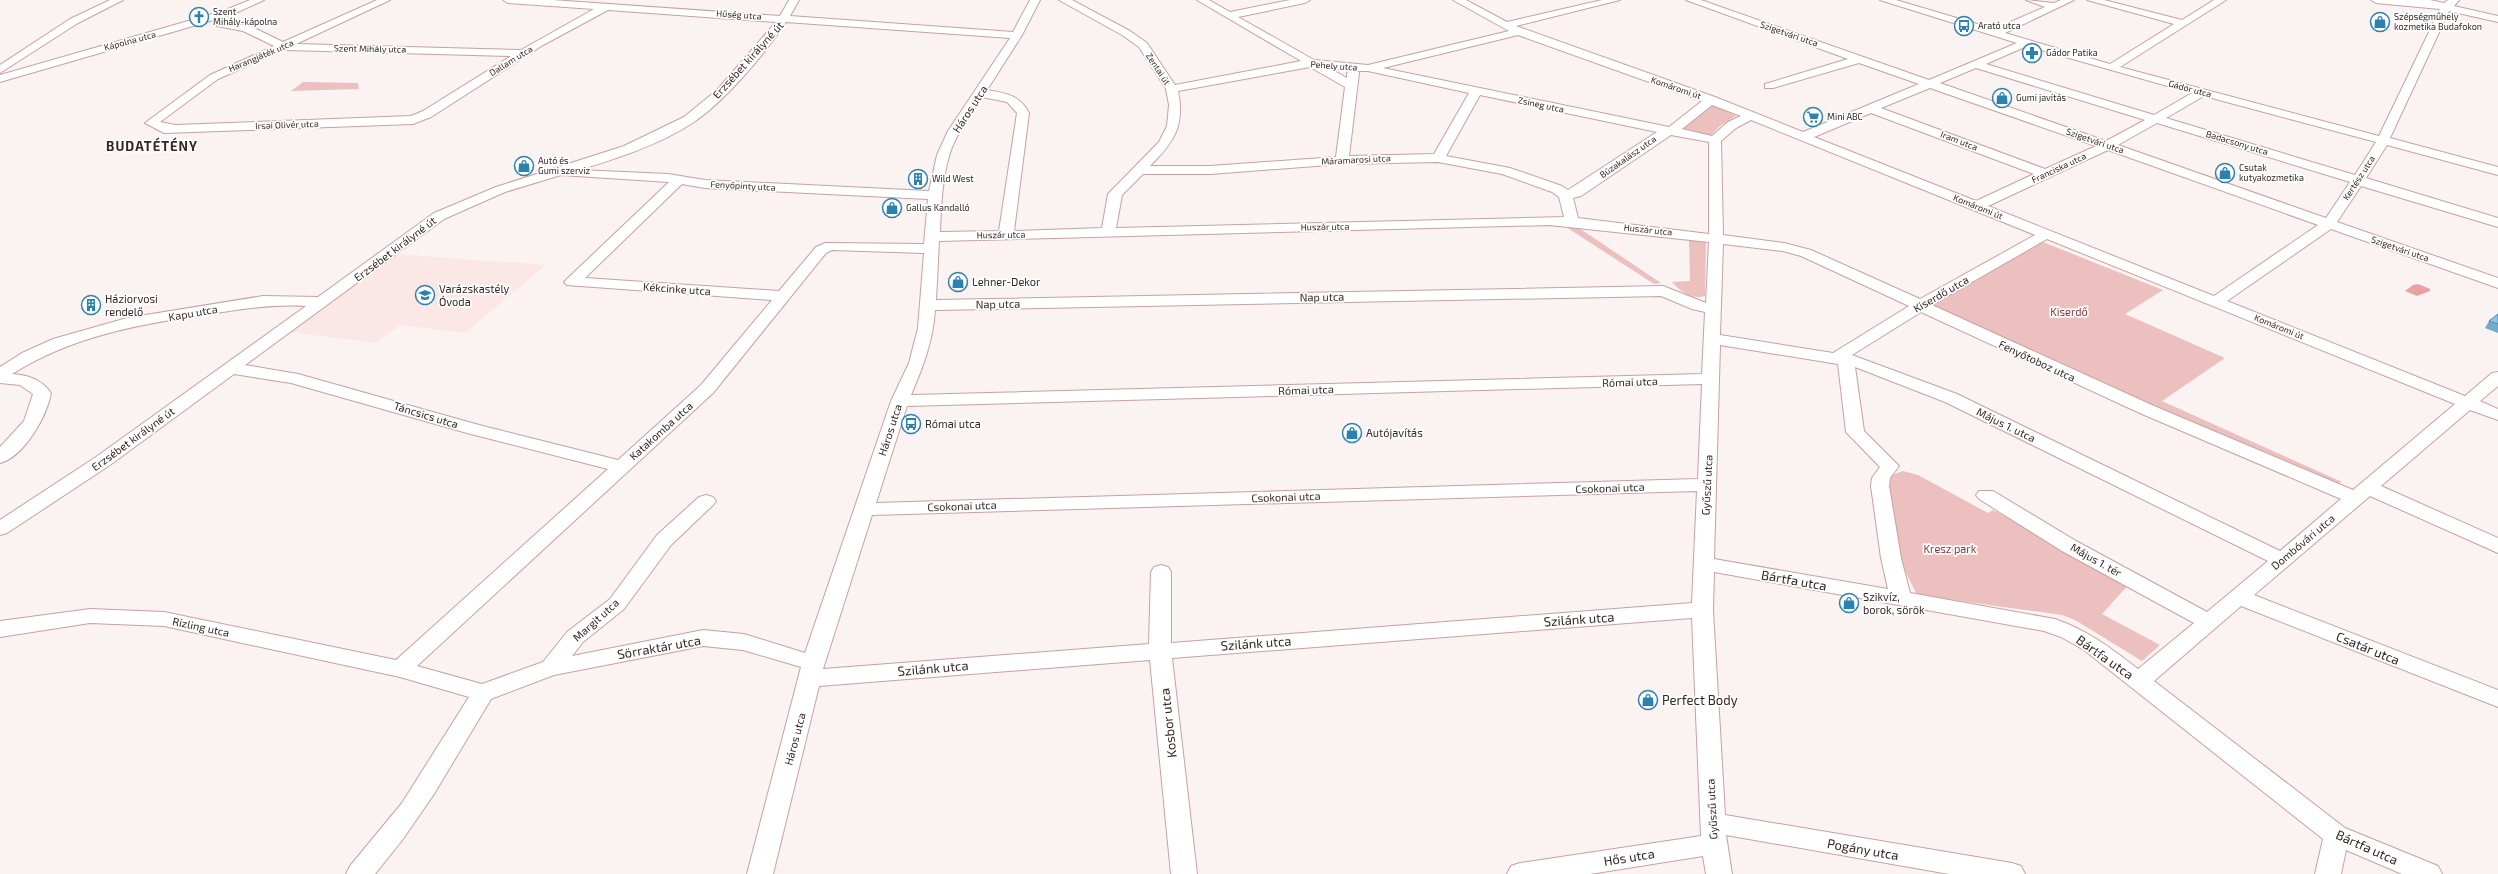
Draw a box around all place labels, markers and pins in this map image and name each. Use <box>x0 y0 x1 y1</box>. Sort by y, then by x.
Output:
church icon: Szent Mihály-kápolna <box>188 6 210 28</box>
place label: Szent Mihály-kápolna <box>213 6 277 27</box>
shop icon: Szépségműhely kozmetika Budafokon <box>2369 11 2391 33</box>
place label: Szépségműhely kozmetika Budafokon <box>2394 11 2482 32</box>
bus stop icon: Arató utca <box>1953 15 1975 37</box>
place label: Arató utca <box>1978 20 2021 31</box>
pharmacy icon: Gádor Patika <box>2021 42 2043 64</box>
place label: Gádor Patika <box>2046 47 2098 58</box>
shop icon: Gumi javítás <box>1991 87 2013 109</box>
place label: Gumi javítás <box>2016 92 2066 103</box>
supermarket icon: Mini ABC <box>1802 106 1824 128</box>
place label: Mini ABC <box>1827 111 1863 122</box>
shop icon: Autó és Gumi szerviz <box>513 155 535 177</box>
place label: Autó és Gumi szerviz <box>538 155 591 176</box>
shop icon: Csutak kutyakozmetika <box>2214 162 2236 184</box>
place label: Csutak kutyakozmetika <box>2239 162 2304 183</box>
building icon: Wild West <box>907 168 929 190</box>
place label: Wild West <box>932 173 974 184</box>
shop icon: Gallus Kandalló <box>881 197 903 219</box>
place label: Gallus Kandalló <box>906 202 970 213</box>
shop icon: Lehner-Dekor <box>947 271 969 293</box>
place label: Lehner-Dekor <box>972 275 1041 288</box>
place label: Varázskastély Óvoda <box>439 282 509 308</box>
school or university icon: Varázskastély Óvoda <box>414 284 436 306</box>
place label: Háziorvosi rendelő <box>105 292 158 318</box>
building icon: Háziorvosi rendelő <box>80 294 102 316</box>
bus stop icon: Római utca <box>900 413 922 435</box>
place label: Római utca <box>925 417 981 430</box>
shop icon: Autójavítás <box>1341 422 1363 444</box>
place label: Autójavítás <box>1366 426 1423 440</box>
place label: Szikvíz, borok, sörök <box>1863 590 1925 616</box>
shop icon: Szikvíz, borok, sörök <box>1838 592 1860 614</box>
shop icon: Perfect Body <box>1637 689 1659 711</box>
place label: Perfect Body <box>1662 692 1738 708</box>

